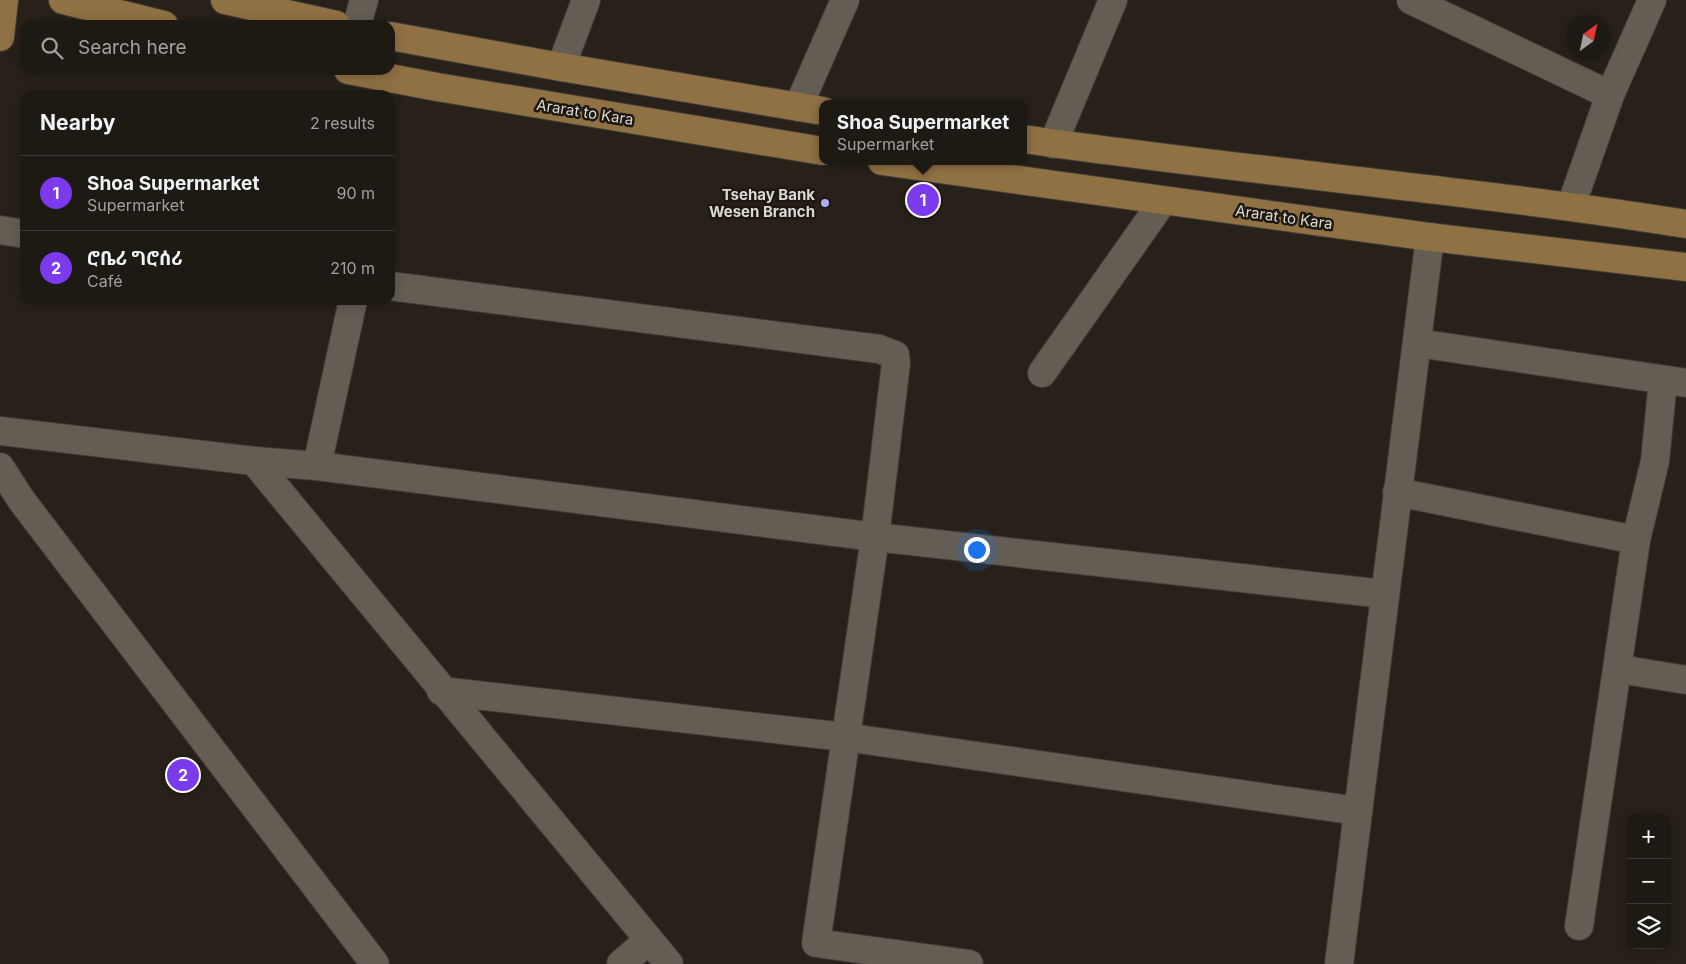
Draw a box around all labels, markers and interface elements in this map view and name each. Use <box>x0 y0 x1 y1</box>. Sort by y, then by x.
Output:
north arrow <box>1566 15 1611 60</box>
search box <box>20 20 395 75</box>
icon: search <box>38 34 66 62</box>
text: Search here <box>78 36 187 59</box>
street label: Ararat to Kara <box>535 95 635 129</box>
popup <box>819 100 1027 165</box>
text: Nearby <box>40 110 115 135</box>
text: Shoa Supermarket <box>837 111 1009 134</box>
text: 2 results <box>310 113 375 133</box>
text: Supermarket <box>837 134 934 154</box>
text: Shoa Supermarket <box>87 172 259 195</box>
pin: 1 <box>907 181 939 219</box>
text: 1 <box>53 183 59 203</box>
text: 90 m <box>336 183 375 203</box>
place label: Tsehay Bank Wesen Branch <box>709 185 815 221</box>
text: Supermarket <box>87 195 184 215</box>
marker: Tsehay Bank Wesen Branch <box>819 197 831 209</box>
street label: Ararat to Kara <box>1234 201 1334 233</box>
text: ሮቤሪ ግሮሰሪ <box>87 247 183 270</box>
text: 2 <box>51 258 61 278</box>
text: 210 m <box>330 258 375 278</box>
text: Café <box>87 271 122 291</box>
your location <box>964 537 990 563</box>
pin: 2 <box>167 756 199 794</box>
map controls <box>1626 814 1671 949</box>
button: + <box>1626 814 1671 859</box>
button: − <box>1626 859 1671 904</box>
button: layers <box>1626 904 1671 949</box>

